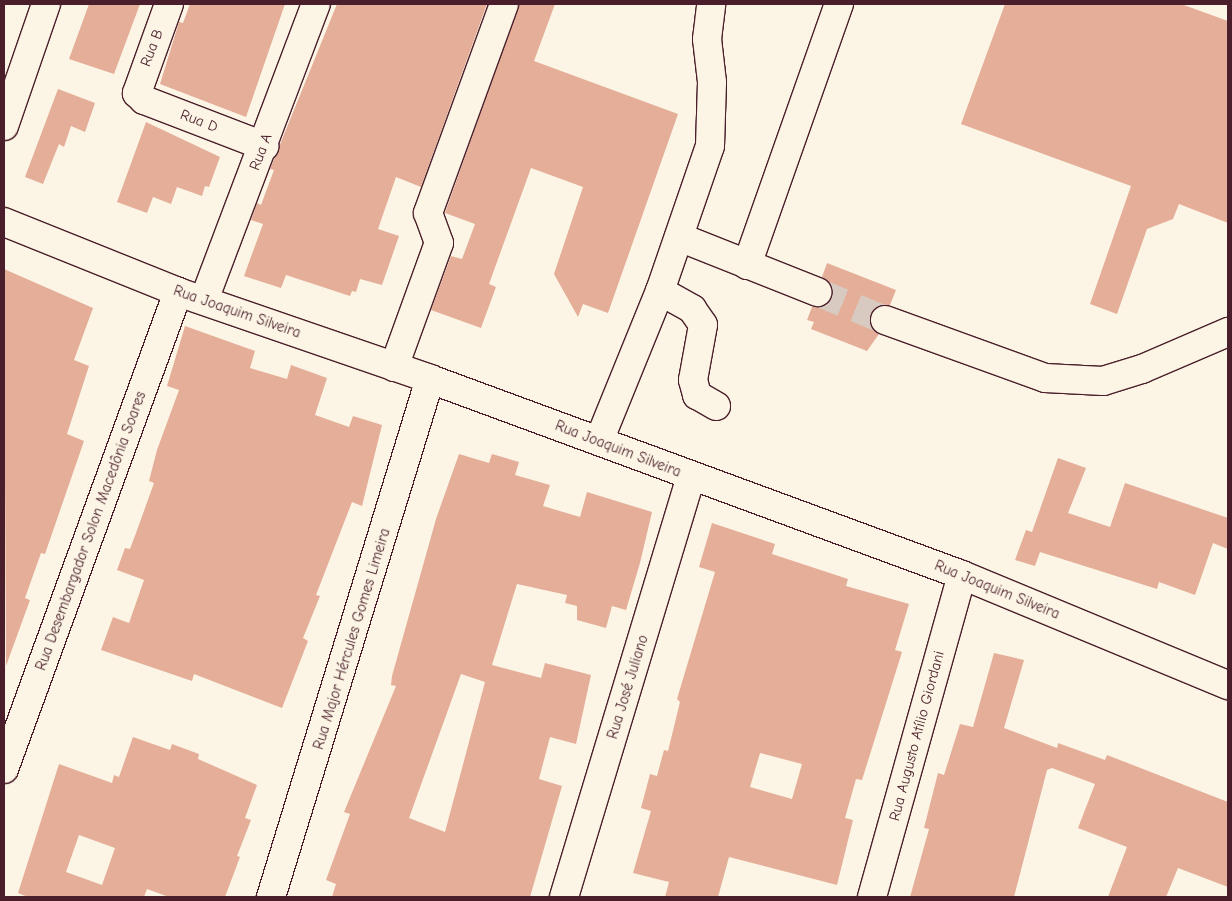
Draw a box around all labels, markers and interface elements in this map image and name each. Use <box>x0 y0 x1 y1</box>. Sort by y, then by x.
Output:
street label: Rua B <box>137 27 167 69</box>
street label: Rua D <box>178 106 220 136</box>
street label: Rua A <box>246 131 276 173</box>
street label: Rua Joaquim Silveira <box>171 282 303 342</box>
street label: Rua Desembargador Solon Macedônia Soares <box>32 389 150 673</box>
street label: Rua Joaquim Silveira <box>553 417 683 481</box>
street label: Rua Major Hércules Gomes Limeira <box>310 526 394 752</box>
street label: Rua Joaquim Silveira <box>932 557 1062 623</box>
street label: Rua José Juliano <box>604 633 652 741</box>
street label: Rua Augusto Atílio Giordani <box>886 649 948 823</box>

